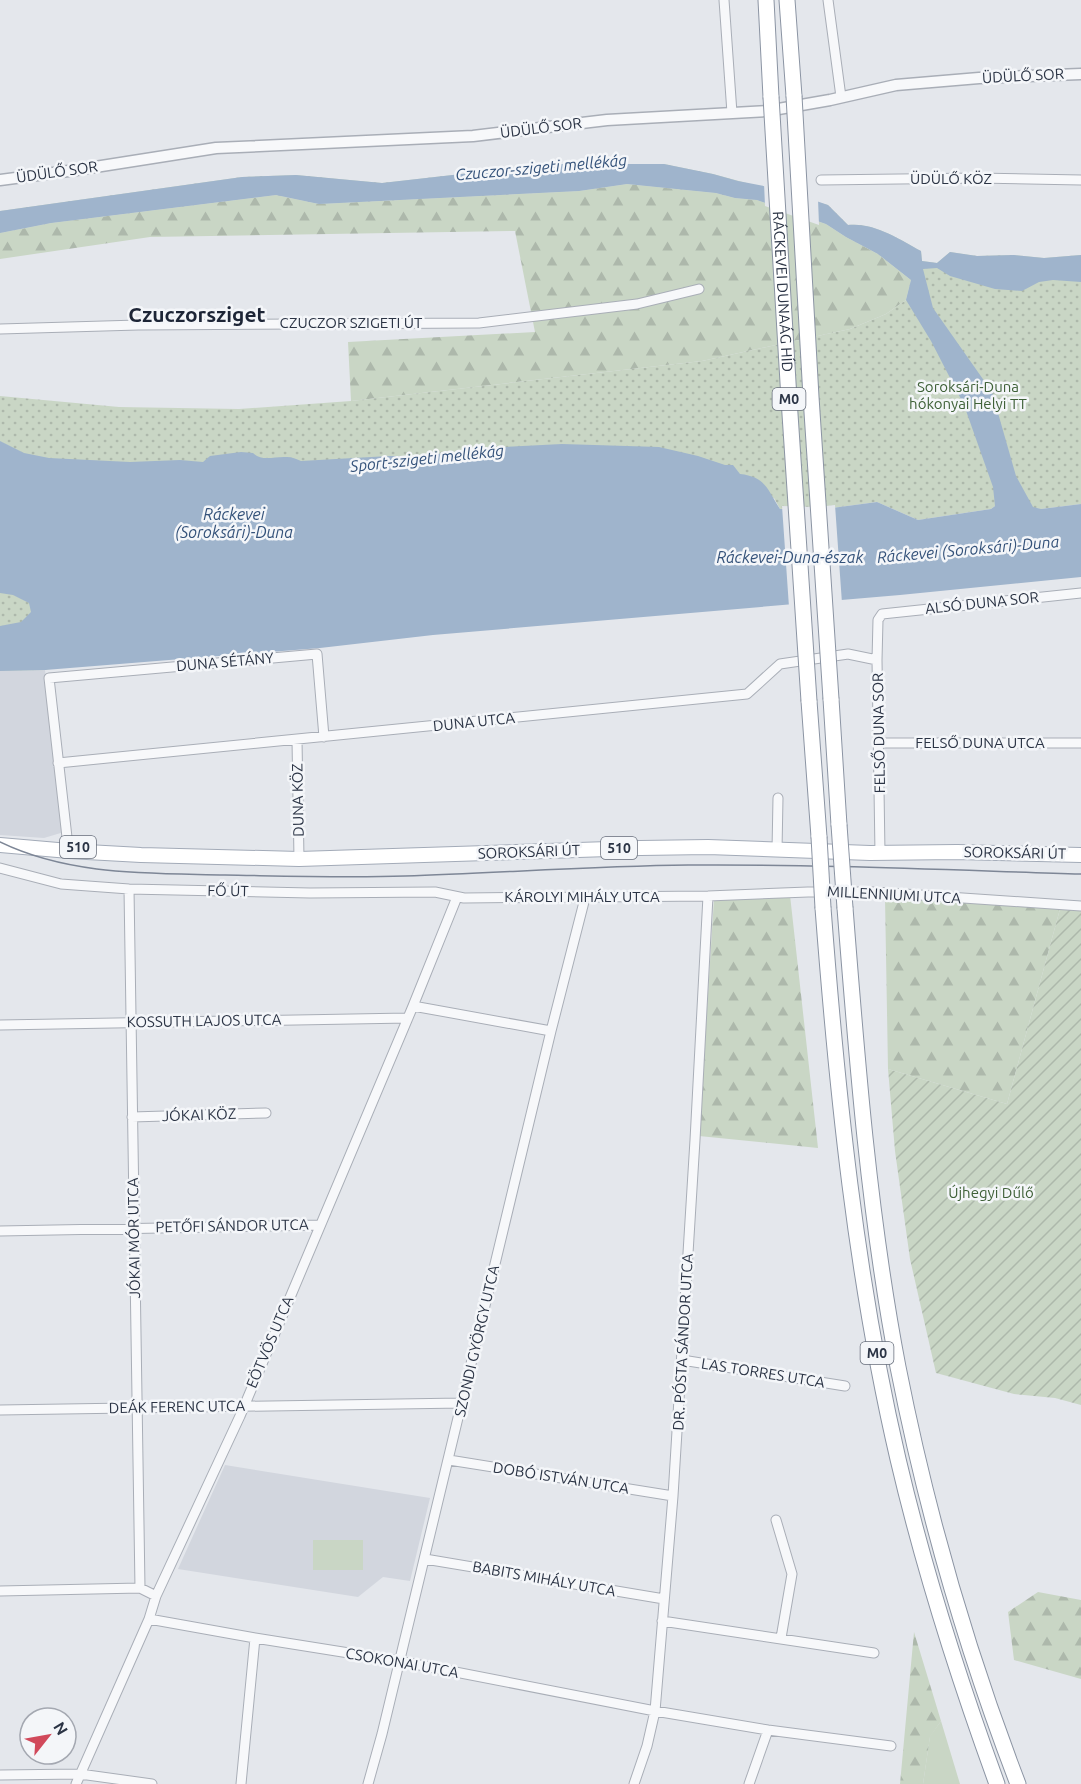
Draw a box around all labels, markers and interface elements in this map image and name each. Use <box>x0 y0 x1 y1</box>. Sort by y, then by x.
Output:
street label: ÜDÜLŐ SOR <box>981 65 1064 86</box>
street label: ÜDÜLŐ SOR <box>499 114 583 141</box>
water label: Czuczor-szigeti mellékág <box>454 151 628 183</box>
street label: ÜDÜLŐ SOR <box>15 157 99 186</box>
street label: ÜDÜLŐ KÖZ <box>910 170 992 187</box>
street label: RÁCKEVEI DUNAÁG HÍD <box>770 211 796 373</box>
district label: Czuczorsziget <box>128 302 266 326</box>
street label: CZUCZOR SZIGETI ÚT <box>280 314 423 331</box>
park label: Soroksári-Duna hókonyai Helyi TT <box>909 378 1028 412</box>
road number: M0 <box>772 388 806 410</box>
water label: Sport-szigeti mellékág <box>348 441 505 475</box>
water label: Ráckevei (Soroksári)-Duna <box>175 505 293 542</box>
water label: Ráckevei (Soroksári)-Duna <box>876 532 1060 567</box>
water label: Ráckevei-Duna-észak <box>716 548 864 566</box>
street label: ALSÓ DUNA SOR <box>924 588 1040 617</box>
street label: DUNA SÉTÁNY <box>176 649 275 674</box>
street label: FELSŐ DUNA SOR <box>869 673 888 793</box>
street label: DUNA UTCA <box>432 709 516 734</box>
street label: FELSŐ DUNA UTCA <box>915 734 1045 751</box>
street label: DUNA KÖZ <box>288 763 307 837</box>
road number: 510 <box>60 836 96 858</box>
road number: 510 <box>601 837 637 859</box>
street label: SOROKSÁRI ÚT <box>477 841 581 862</box>
street label: SOROKSÁRI ÚT <box>964 843 1067 862</box>
street label: FŐ ÚT <box>207 882 250 899</box>
street label: MILLENNIUMI UTCA <box>827 883 962 907</box>
street label: KÁROLYI MIHÁLY UTCA <box>504 888 660 905</box>
street label: KOSSUTH LAJOS UTCA <box>126 1011 282 1030</box>
street label: JÓKAI KÖZ <box>161 1105 237 1124</box>
street label: JÓKAI MÓR UTCA <box>124 1177 143 1299</box>
park label: Újhegyi Dűlő <box>948 1184 1034 1201</box>
street label: PETŐFI SÁNDOR UTCA <box>155 1216 309 1235</box>
street label: DR. PÓSTA SÁNDOR UTCA <box>669 1253 696 1431</box>
street label: SZONDI GYÖRGY UTCA <box>451 1263 502 1418</box>
street label: EÖTVÖS UTCA <box>243 1293 297 1390</box>
road number: M0 <box>860 1342 894 1364</box>
street label: LAS TORRES UTCA <box>700 1354 826 1391</box>
street label: DEÁK FERENC UTCA <box>109 1397 246 1416</box>
street label: DOBÓ ISTVÁN UTCA <box>492 1458 631 1497</box>
street label: BABITS MIHÁLY UTCA <box>471 1558 617 1600</box>
street label: CSOKONAI UTCA <box>344 1644 460 1681</box>
north arrow <box>18 1706 78 1766</box>
text: N <box>50 1719 72 1738</box>

